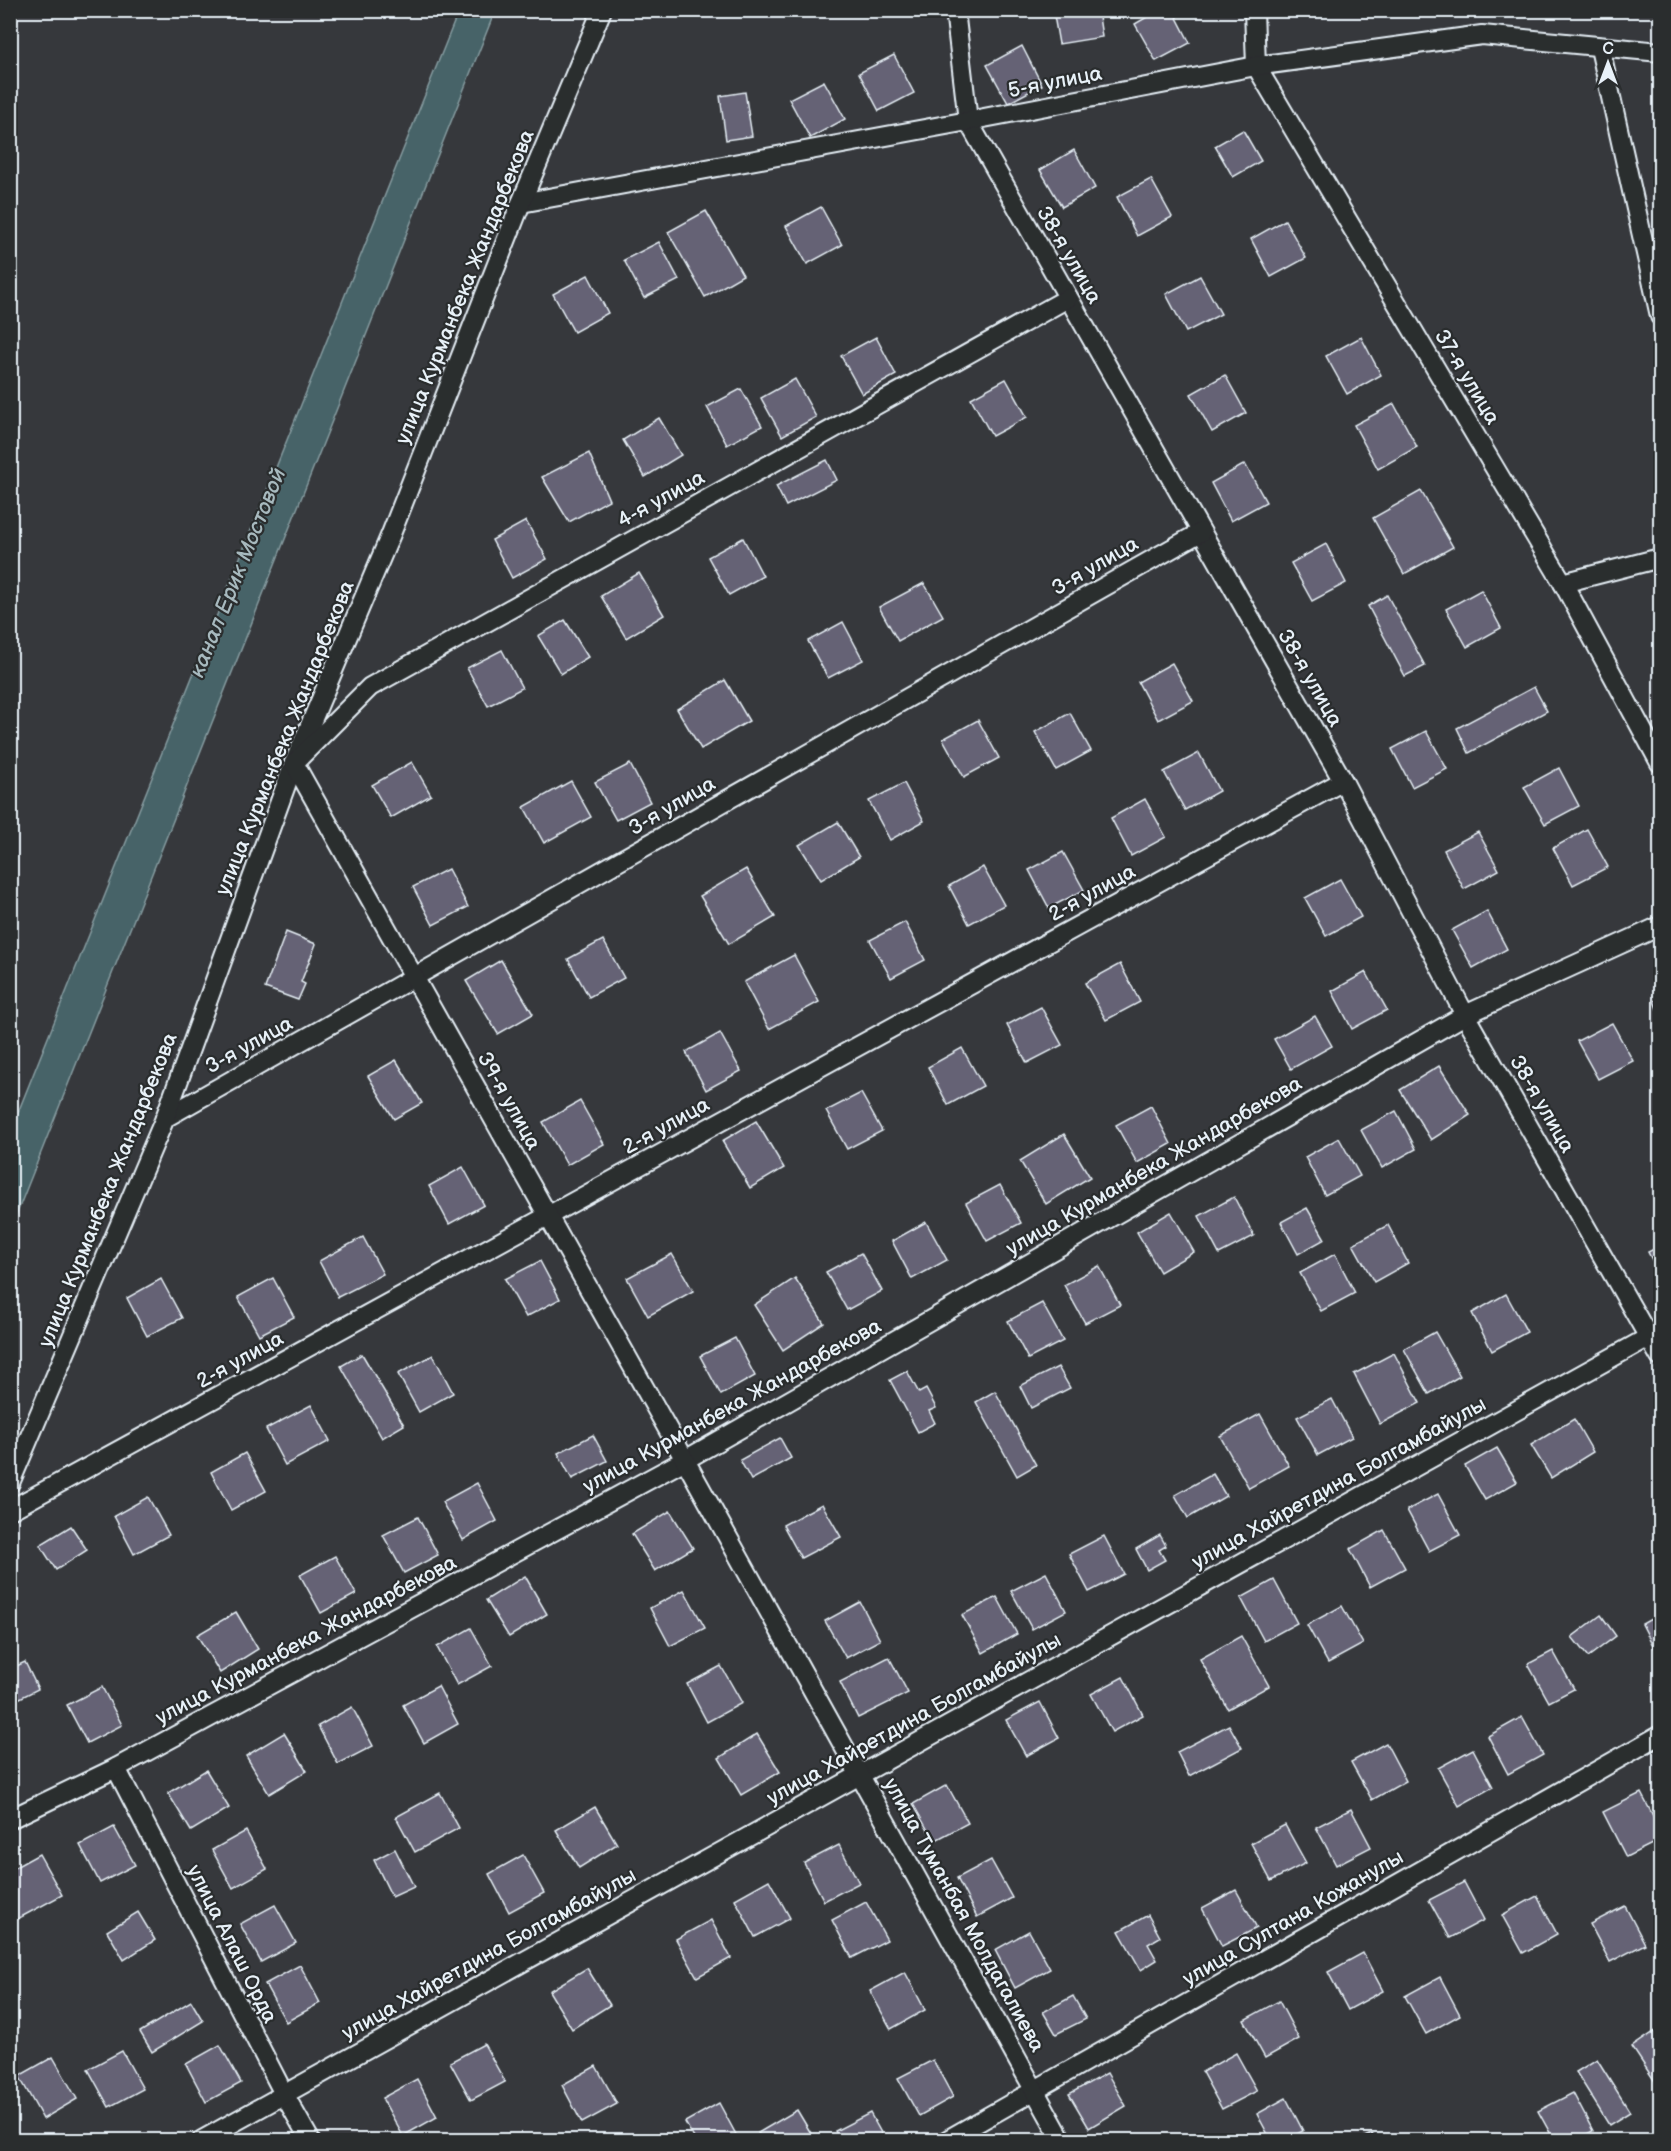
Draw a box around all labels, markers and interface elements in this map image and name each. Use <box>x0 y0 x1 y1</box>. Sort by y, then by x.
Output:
north arrow <box>1578 33 1638 93</box>
text: С <box>1602 40 1614 59</box>
street label: 5-я улица <box>1006 61 1105 103</box>
street label: улица Курманбека Жандарбекова <box>390 125 540 448</box>
street label: 38-я улица <box>1031 202 1107 309</box>
street label: 37-я улица <box>1429 325 1505 430</box>
water label: канал Ерик Мостовой <box>184 464 293 682</box>
street label: 4-я улица <box>613 465 710 533</box>
street label: 3-я улица <box>1047 531 1143 601</box>
street label: улица Курманбека Жандарбекова <box>210 576 360 899</box>
street label: 38-я улица <box>1272 625 1348 732</box>
street label: 3-я улица <box>624 771 720 841</box>
street label: 2-я улица <box>1044 859 1140 927</box>
street label: 3-я улица <box>201 1011 298 1079</box>
street label: улица Курманбека Жандарбекова <box>33 1028 183 1351</box>
street label: 39-я улица <box>472 1048 546 1155</box>
street label: 38-я улица <box>1504 1051 1580 1158</box>
street label: улица Курманбека Жандарбекова <box>1002 1071 1307 1261</box>
street label: 2-я улица <box>618 1092 714 1160</box>
street label: улица Курманбека Жандарбекова <box>578 1313 886 1499</box>
street label: 2-я улица <box>192 1326 288 1394</box>
street label: улица Хайретдина Болгамбайулы <box>1188 1391 1490 1575</box>
street label: улица Курманбека Жандарбекова <box>151 1550 461 1730</box>
street label: улица Хайретдина Болгамбайулы <box>763 1627 1065 1811</box>
street label: улица Туманбая Молдагалиева <box>878 1774 1050 2057</box>
street label: улица Султана Кожанулы <box>1178 1844 1408 1992</box>
street label: улица Алаш Орда <box>181 1861 283 2028</box>
street label: улица Хайретдина Болгамбайулы <box>338 1862 640 2046</box>

